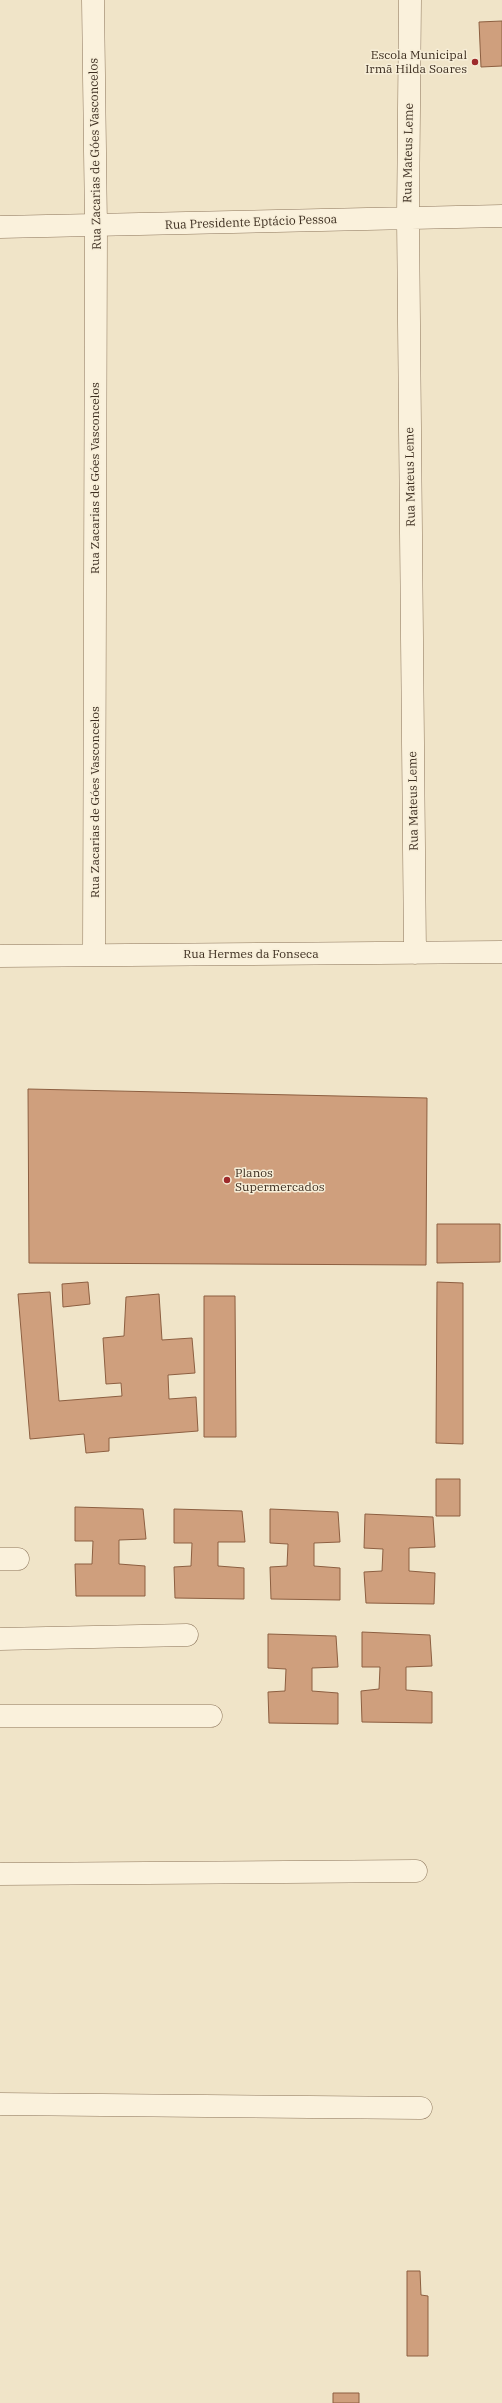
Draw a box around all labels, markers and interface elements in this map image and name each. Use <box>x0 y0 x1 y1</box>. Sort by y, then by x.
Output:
place label: Escola Municipal Irmã Hilda Soares <box>365 47 467 76</box>
marker: Escola Municipal Irmã Hilda Soares <box>470 57 480 67</box>
street label: Rua Zacarias de Góes Vasconcelos <box>85 58 104 250</box>
street label: Rua Mateus Leme <box>399 103 416 203</box>
street label: Rua Presidente Eptácio Pessoa <box>165 211 338 232</box>
street label: Rua Zacarias de Góes Vasconcelos <box>87 382 102 574</box>
street label: Rua Mateus Leme <box>401 427 418 527</box>
street label: Rua Zacarias de Góes Vasconcelos <box>87 706 102 898</box>
street label: Rua Mateus Leme <box>404 751 421 851</box>
street label: Rua Hermes da Fonseca <box>183 946 319 961</box>
place label: Planos Supermercados <box>235 1165 325 1194</box>
marker: Planos Supermercados <box>222 1175 232 1185</box>

